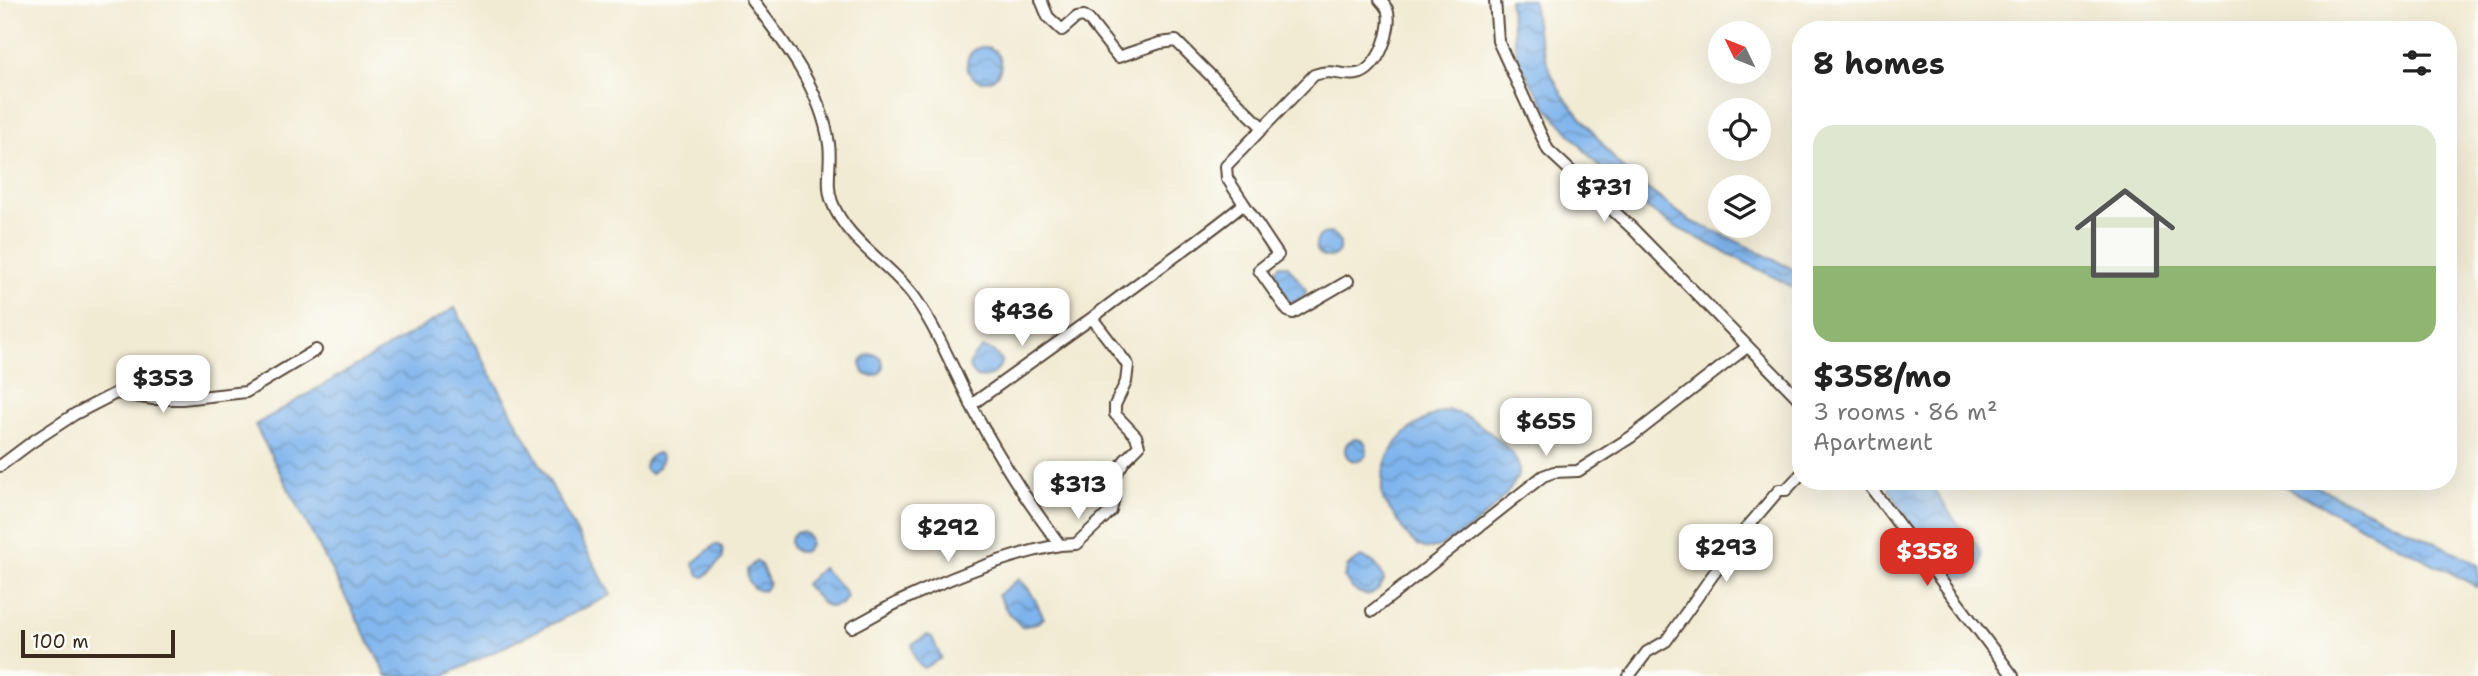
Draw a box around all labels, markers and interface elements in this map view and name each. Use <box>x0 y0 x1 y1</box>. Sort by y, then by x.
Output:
north arrow <box>1708 21 1771 84</box>
map controls <box>1708 21 1771 238</box>
text: 8 homes <box>1813 43 1945 84</box>
icon: filters <box>2398 44 2436 82</box>
button: locate <box>1708 98 1771 161</box>
pin: $731 <box>1563 164 1645 224</box>
icon: home <box>2062 170 2188 296</box>
text: $731 <box>1576 172 1632 202</box>
button: layers <box>1708 175 1771 238</box>
pin: $436 <box>981 288 1063 348</box>
text: $436 <box>991 296 1053 326</box>
pin: $353 <box>122 356 204 415</box>
text: $358/mo <box>1813 356 1951 397</box>
text: $353 <box>132 363 194 393</box>
text: 3 rooms · 86 m² <box>1813 397 1998 427</box>
pin: $655 <box>1505 398 1587 458</box>
text: $655 <box>1516 406 1576 436</box>
text: Apartment <box>1813 427 1933 457</box>
pin: $313 <box>1037 462 1119 521</box>
text: $313 <box>1050 469 1106 499</box>
pin: $292 <box>907 504 989 564</box>
text: $292 <box>917 512 979 542</box>
pin: $293 <box>1685 524 1767 584</box>
pin: $358 <box>1886 528 1968 588</box>
text: $293 <box>1695 532 1757 562</box>
text: $358 <box>1896 536 1958 566</box>
scale bar <box>21 627 175 659</box>
text: 100 m <box>32 629 89 654</box>

